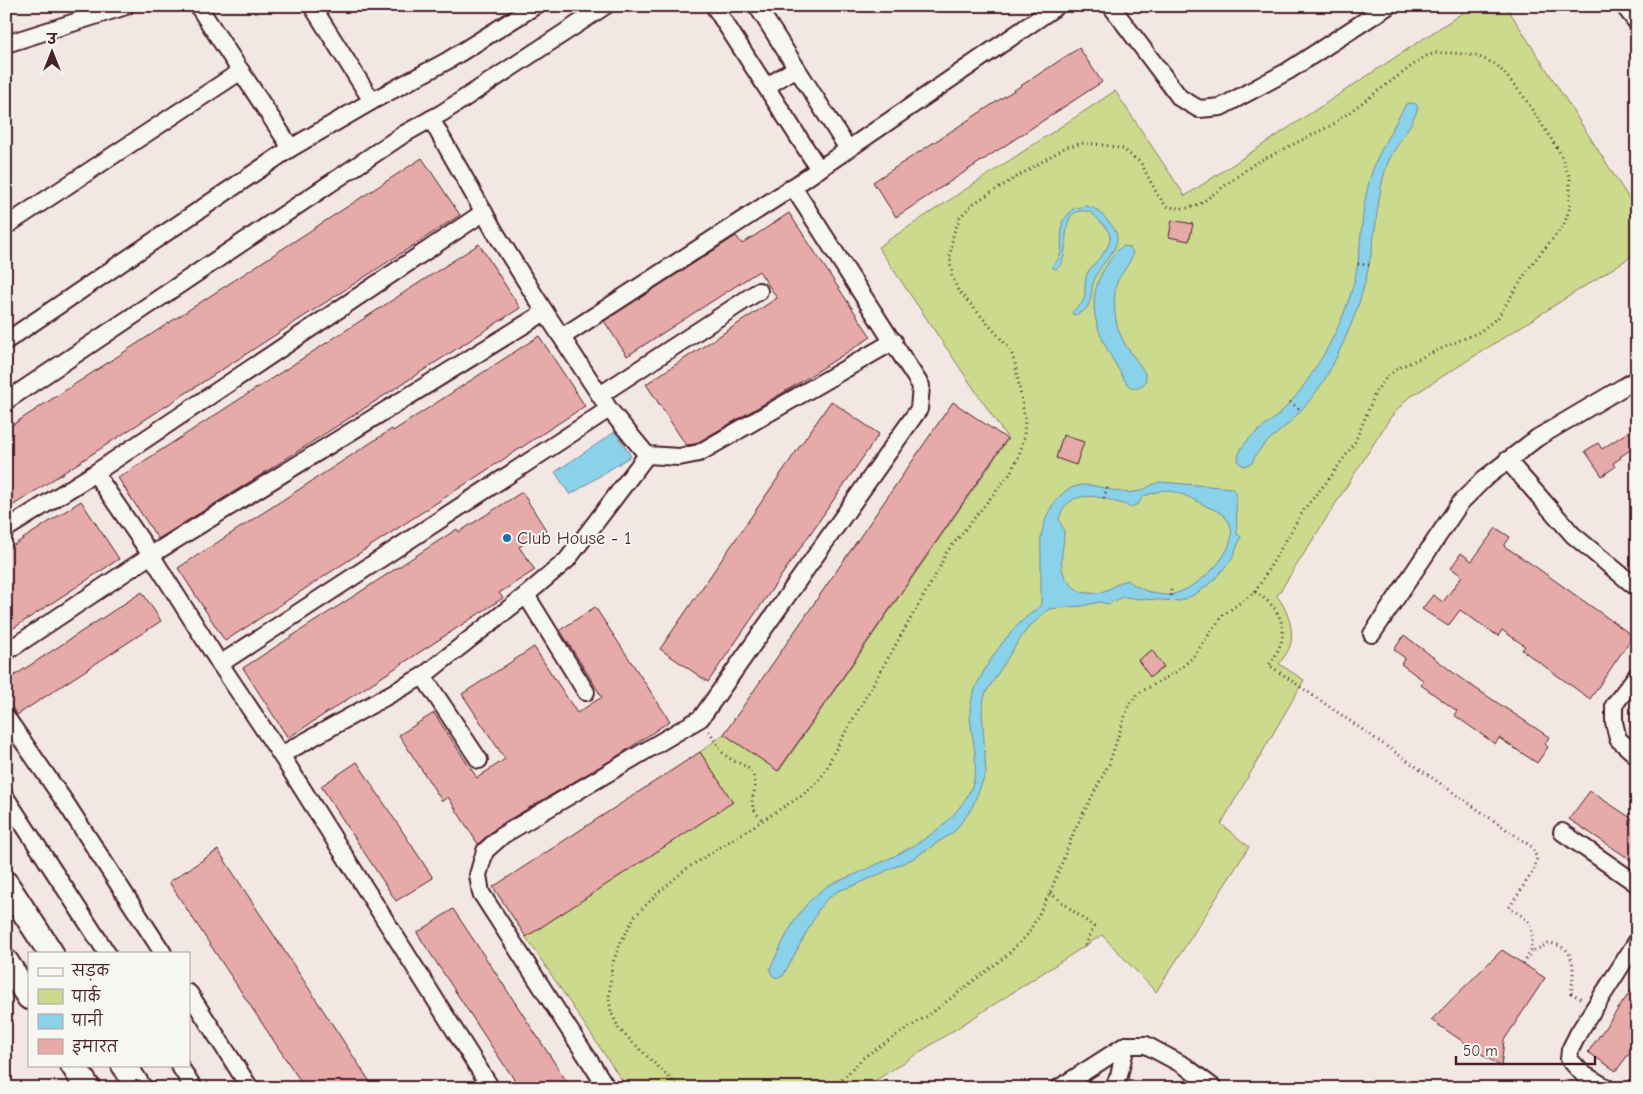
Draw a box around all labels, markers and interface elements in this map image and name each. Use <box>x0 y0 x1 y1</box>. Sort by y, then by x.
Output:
north arrow <box>28 28 78 78</box>
text: उ <box>45 31 58 48</box>
place label: Club House - 1 <box>517 528 631 549</box>
marker: Club House - 1 <box>501 532 513 544</box>
legend <box>28 952 190 1066</box>
text: सड़क <box>71 962 110 981</box>
text: पार्क <box>71 985 102 1006</box>
text: पानी <box>71 1009 104 1030</box>
scale bar <box>1456 1034 1594 1066</box>
text: इमारत <box>72 1038 119 1056</box>
text: 50 m <box>1463 1042 1498 1060</box>

